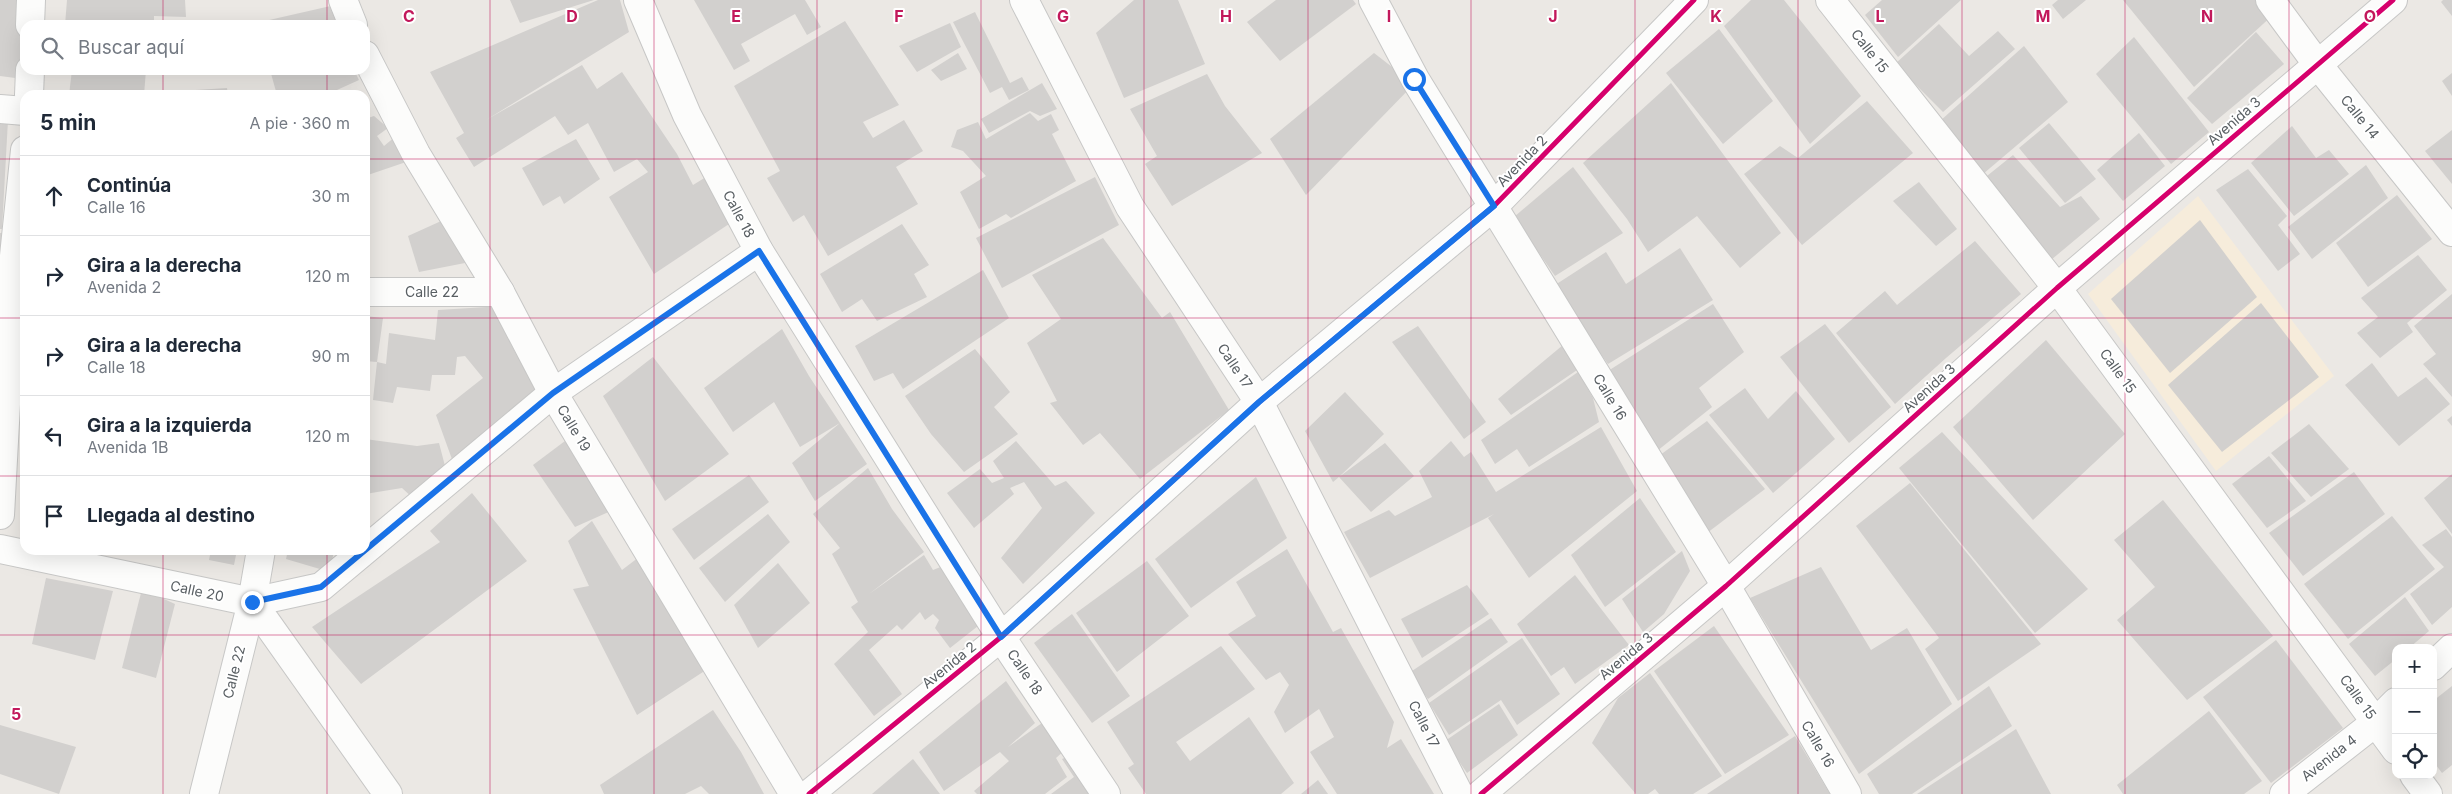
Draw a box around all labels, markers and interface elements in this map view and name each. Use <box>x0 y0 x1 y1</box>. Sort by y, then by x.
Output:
text: C <box>403 6 415 26</box>
text: D <box>566 6 578 26</box>
text: E <box>731 6 741 26</box>
text: F <box>894 6 904 26</box>
text: G <box>1057 6 1069 26</box>
text: H <box>1220 6 1232 26</box>
text: I <box>1387 6 1391 26</box>
text: J <box>1548 6 1558 26</box>
text: K <box>1710 6 1722 26</box>
text: L <box>1875 6 1885 26</box>
text: M <box>2036 6 2050 26</box>
text: N <box>2201 6 2213 26</box>
text: O <box>2364 6 2376 26</box>
search box <box>20 20 370 75</box>
street label: Calle 15 <box>1848 25 1893 76</box>
icon: search <box>38 34 66 62</box>
text: Buscar aquí <box>78 36 184 59</box>
route start <box>1403 68 1426 91</box>
street label: Calle 14 <box>2338 91 2383 142</box>
street label: Avenida 3 <box>2204 93 2264 148</box>
text: 5 min <box>40 110 96 135</box>
text: A pie · 360 m <box>249 113 350 133</box>
street label: Avenida 2 <box>1493 131 1550 190</box>
text: Continúa <box>87 174 171 197</box>
icon: ahead <box>40 182 68 210</box>
text: 30 m <box>312 186 350 206</box>
street label: Calle 18 <box>720 187 759 240</box>
text: Calle 16 <box>87 197 146 217</box>
text: Gira a la derecha <box>87 254 242 277</box>
icon: right <box>40 262 68 290</box>
text: 120 m <box>305 266 350 286</box>
text: Avenida 2 <box>87 277 161 297</box>
street label: Calle 22 <box>405 283 459 300</box>
text: Gira a la derecha <box>87 334 242 357</box>
street label: Calle 17 <box>1214 340 1257 392</box>
icon: right <box>40 342 68 370</box>
street label: Calle 15 <box>2096 345 2140 396</box>
text: 90 m <box>311 346 350 366</box>
text: Calle 18 <box>87 357 146 377</box>
street label: Avenida 3 <box>1899 360 1959 416</box>
street label: Calle 16 <box>1590 370 1631 423</box>
street label: Calle 19 <box>554 401 595 454</box>
text: Gira a la izquierda <box>87 414 252 437</box>
icon: left <box>40 422 68 450</box>
text: 120 m <box>305 426 350 446</box>
text: Avenida 1B <box>87 437 169 457</box>
icon: arrive <box>40 502 68 530</box>
text: Llegada al destino <box>87 504 255 527</box>
street label: Calle 20 <box>169 577 225 604</box>
route end <box>241 591 264 614</box>
street label: Avenida 3 <box>1595 628 1656 683</box>
street label: Avenida 2 <box>918 638 979 692</box>
street label: Calle 22 <box>219 644 248 700</box>
map controls <box>2392 644 2437 779</box>
button: + <box>2392 644 2437 689</box>
street label: Calle 18 <box>1004 646 1047 698</box>
street label: Calle 15 <box>2336 671 2380 722</box>
button: − <box>2392 689 2437 734</box>
street label: Calle 17 <box>1405 697 1444 750</box>
text: 5 <box>11 704 21 724</box>
street label: Calle 16 <box>1798 717 1839 770</box>
street label: Avenida 4 <box>2298 731 2360 784</box>
button: locate <box>2392 734 2437 779</box>

